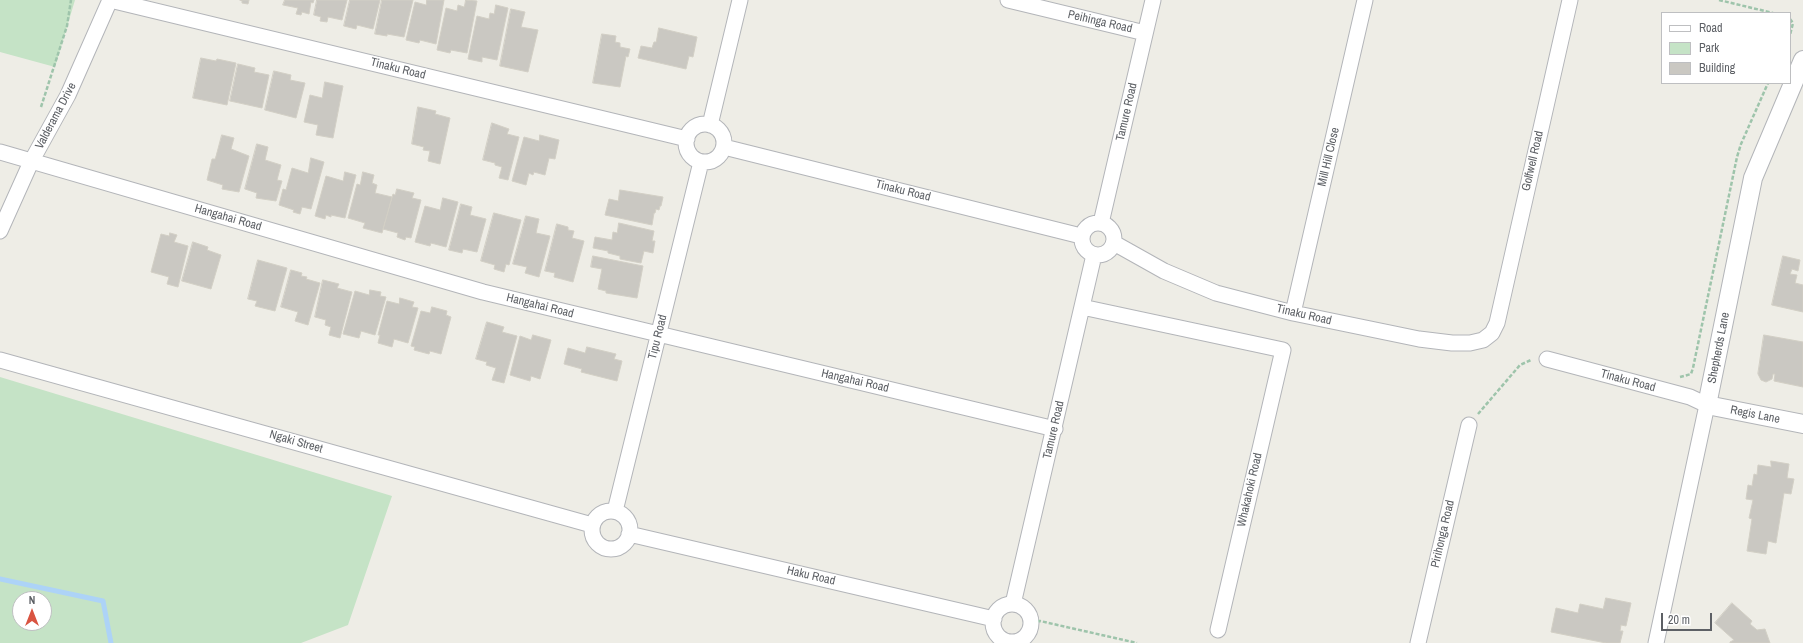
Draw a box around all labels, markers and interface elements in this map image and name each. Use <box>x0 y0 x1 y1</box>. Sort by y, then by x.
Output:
street label: Peihinga Road <box>1066 8 1134 36</box>
legend <box>1661 12 1791 84</box>
text: Road <box>1699 20 1723 36</box>
text: Park <box>1699 40 1719 56</box>
street label: Tinaku Road <box>369 55 427 83</box>
text: Building <box>1699 60 1735 76</box>
street label: Valderama Drive <box>32 80 80 152</box>
street label: Tamure Road <box>1113 82 1141 142</box>
street label: Mill Hill Close <box>1315 126 1343 188</box>
street label: Golfwell Road <box>1519 130 1547 192</box>
street label: Tinaku Road <box>874 177 932 205</box>
street label: Hangahai Road <box>193 202 263 234</box>
street label: Hangahai Road <box>505 291 575 321</box>
street label: Tinaku Road <box>1275 302 1333 328</box>
street label: Shepherds Lane <box>1705 311 1733 385</box>
street label: Tipu Road <box>645 313 671 361</box>
street label: Hangahai Road <box>820 366 890 396</box>
street label: Tinaku Road <box>1599 367 1657 395</box>
street label: Tamure Road <box>1040 400 1068 460</box>
street label: Regis Lane <box>1729 403 1781 427</box>
street label: Ngaki Street <box>268 428 324 456</box>
street label: Whakahoki Road <box>1234 452 1266 528</box>
street label: Pirihonga Road <box>1428 499 1458 569</box>
street label: Haku Road <box>785 563 837 589</box>
north arrow <box>12 591 52 631</box>
text: N <box>29 593 35 607</box>
scale bar <box>1663 605 1714 631</box>
text: 20 m <box>1668 612 1690 628</box>

